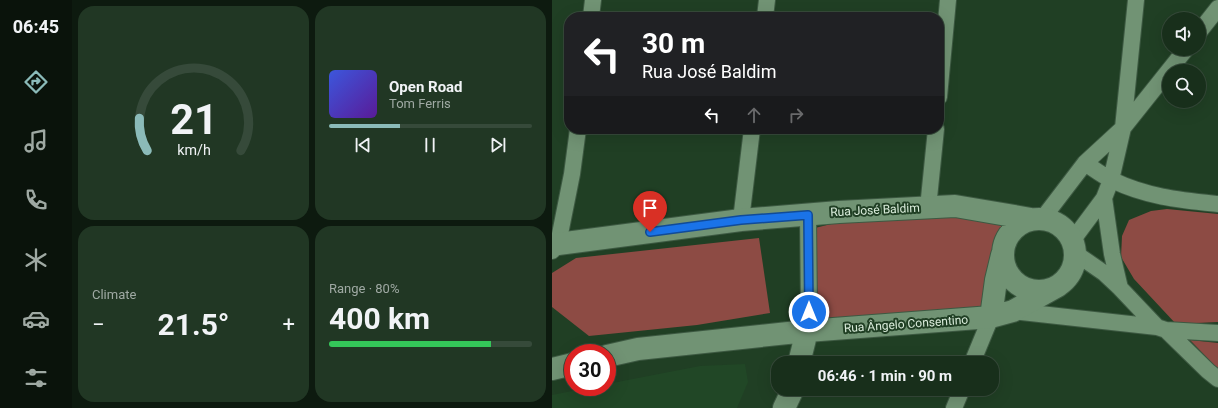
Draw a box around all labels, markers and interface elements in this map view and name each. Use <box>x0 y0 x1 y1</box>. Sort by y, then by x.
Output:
map controls <box>1162 12 1206 108</box>
button: sound <box>1162 12 1206 56</box>
text: 06:45 <box>13 16 59 37</box>
text: 30 m <box>642 27 705 60</box>
icon: left <box>576 28 628 80</box>
text: Rua José Baldim <box>642 61 776 82</box>
button: search <box>1162 64 1206 108</box>
icon: directions <box>22 68 50 96</box>
text: Open Road <box>389 78 463 96</box>
text: 21 <box>170 95 217 144</box>
text: Tom Ferris <box>389 96 451 111</box>
icon: left <box>701 104 723 126</box>
icon: ahead <box>743 104 765 126</box>
icon: right <box>785 104 807 126</box>
icon: music <box>22 127 50 155</box>
icon: previous <box>352 134 374 156</box>
icon: pause <box>419 134 441 156</box>
icon: next <box>487 134 509 156</box>
text: km/h <box>177 142 210 158</box>
icon: phone <box>22 186 50 214</box>
pin <box>633 191 667 232</box>
icon: arrive <box>639 197 661 219</box>
street label: Rua José Baldim <box>830 201 920 219</box>
icon: climate <box>22 246 50 274</box>
text: Range · 80% <box>329 281 399 296</box>
text: Climate <box>92 287 136 302</box>
position arrow <box>788 291 830 333</box>
text: 400 km <box>329 301 430 336</box>
icon: car <box>22 305 50 333</box>
text: 21.5° <box>158 307 230 342</box>
text: − <box>92 312 105 337</box>
text: + <box>283 312 295 337</box>
street label: Rua Ângelo Consentino <box>843 312 969 335</box>
speed limit sign: 30 <box>564 344 616 396</box>
icon: filters <box>22 364 50 392</box>
text: 06:46 · 1 min · 90 m <box>818 367 952 385</box>

